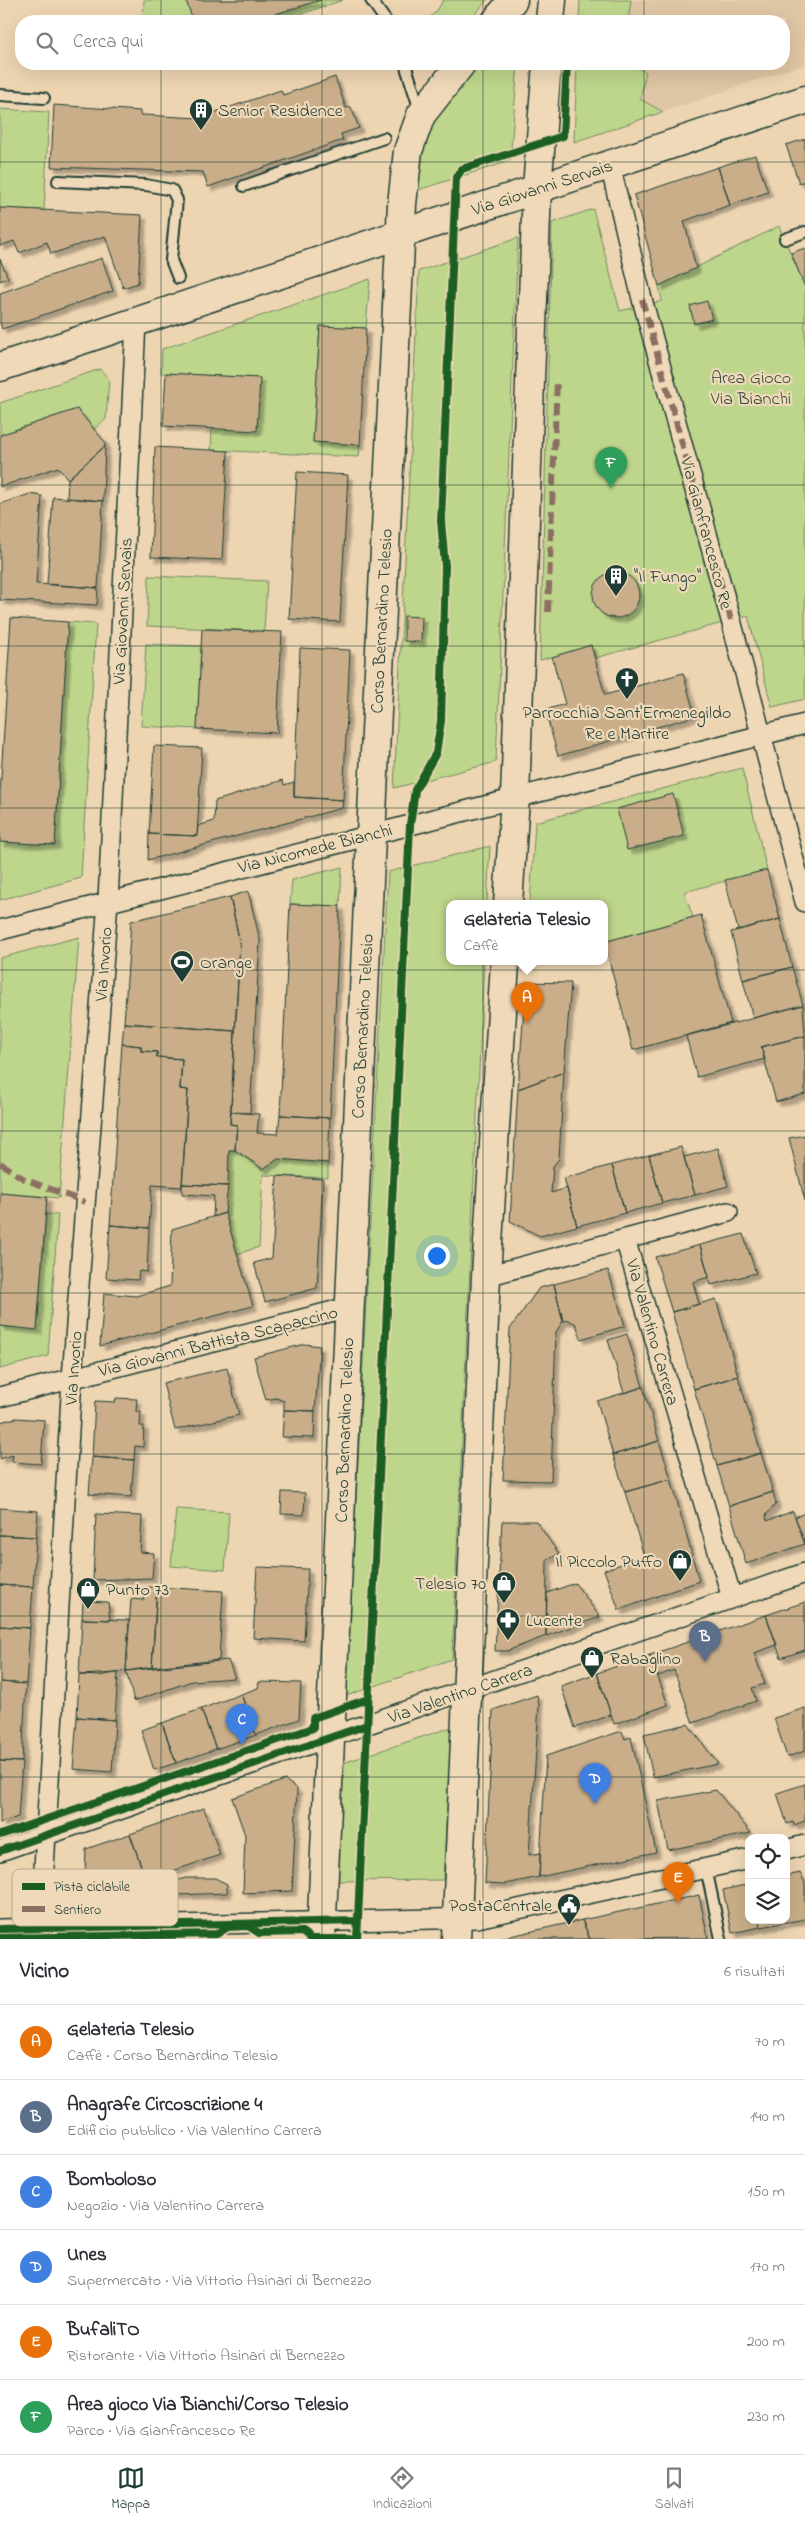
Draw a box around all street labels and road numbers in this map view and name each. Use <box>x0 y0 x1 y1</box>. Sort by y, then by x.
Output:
street label: Via Giovanni Servais <box>468 154 617 224</box>
street label: Via Gianfrancesco Re <box>672 453 738 614</box>
street label: Corso Bernardino Telesio <box>365 528 401 714</box>
street label: Via Giovanni Servais <box>107 537 141 686</box>
street label: Via Nicomede Bianchi <box>235 818 395 882</box>
street label: Via Invorio <box>89 926 121 1003</box>
street label: Corso Bernardino Telesio <box>346 933 382 1119</box>
street label: Via Valentino Carrera <box>617 1255 684 1409</box>
street label: Via Giovanni Battista Scapaccino <box>95 1301 341 1386</box>
street label: Via Invorio <box>59 1330 91 1407</box>
street label: Corso Bernardino Telesio <box>330 1337 362 1523</box>
street label: Via Valentino Carrera <box>384 1658 536 1732</box>

